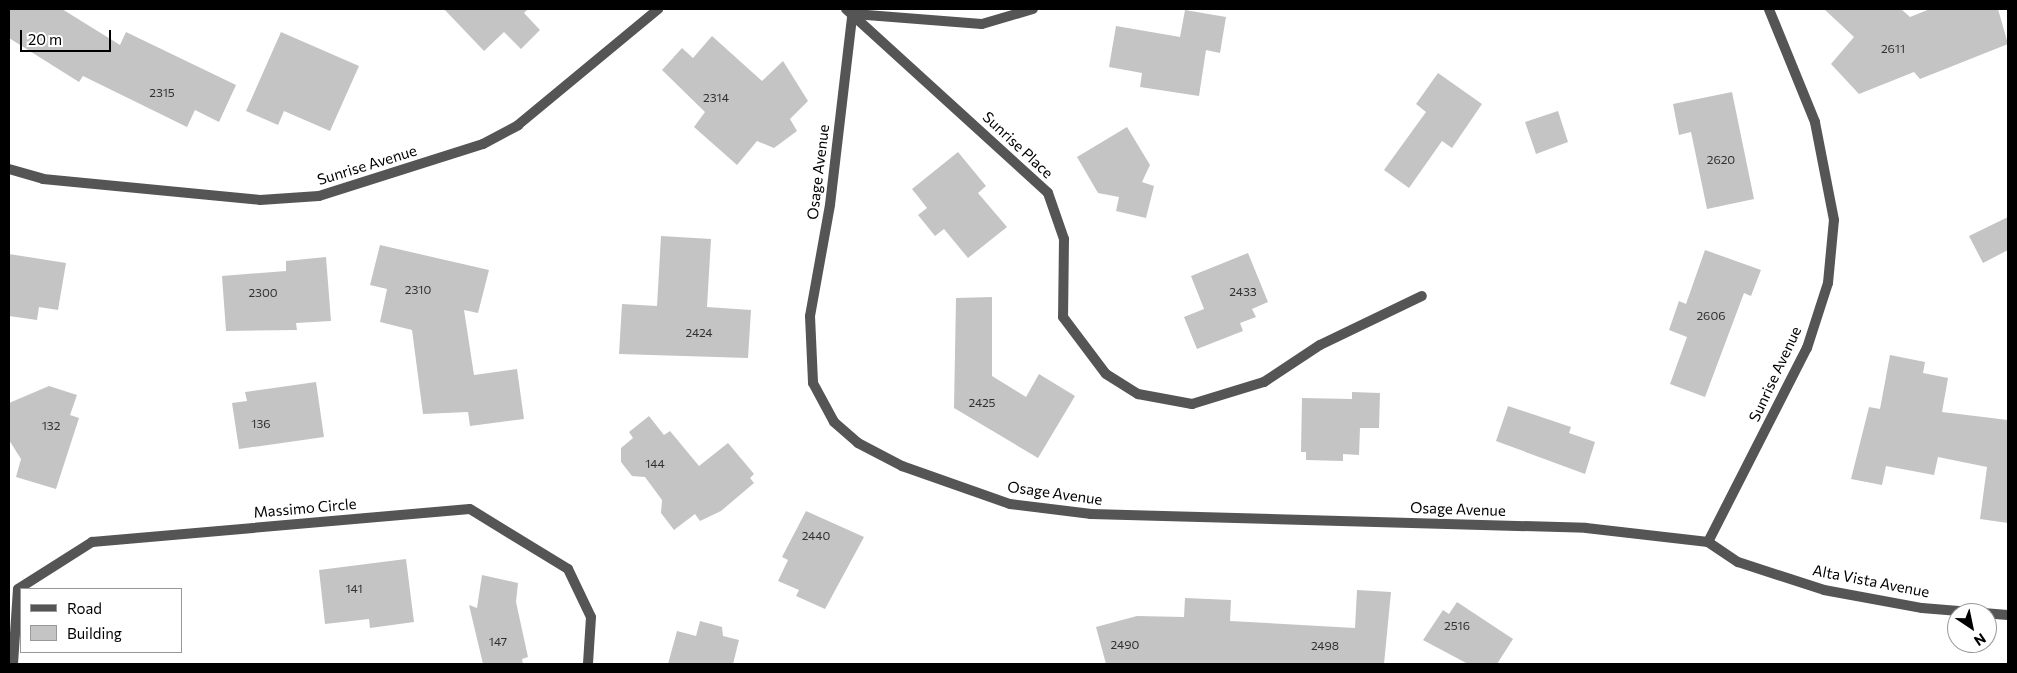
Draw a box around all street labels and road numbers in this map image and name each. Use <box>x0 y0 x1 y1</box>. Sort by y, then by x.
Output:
street label: Sunrise Place <box>979 108 1057 182</box>
street label: Osage Avenue <box>803 123 833 221</box>
street label: Sunrise Avenue <box>315 141 419 189</box>
street label: Sunrise Avenue <box>1745 323 1805 425</box>
street label: Osage Avenue <box>1006 477 1104 509</box>
street label: Massimo Circle <box>253 495 357 521</box>
street label: Osage Avenue <box>1410 498 1506 520</box>
street label: Alta Vista Avenue <box>1811 561 1931 601</box>

